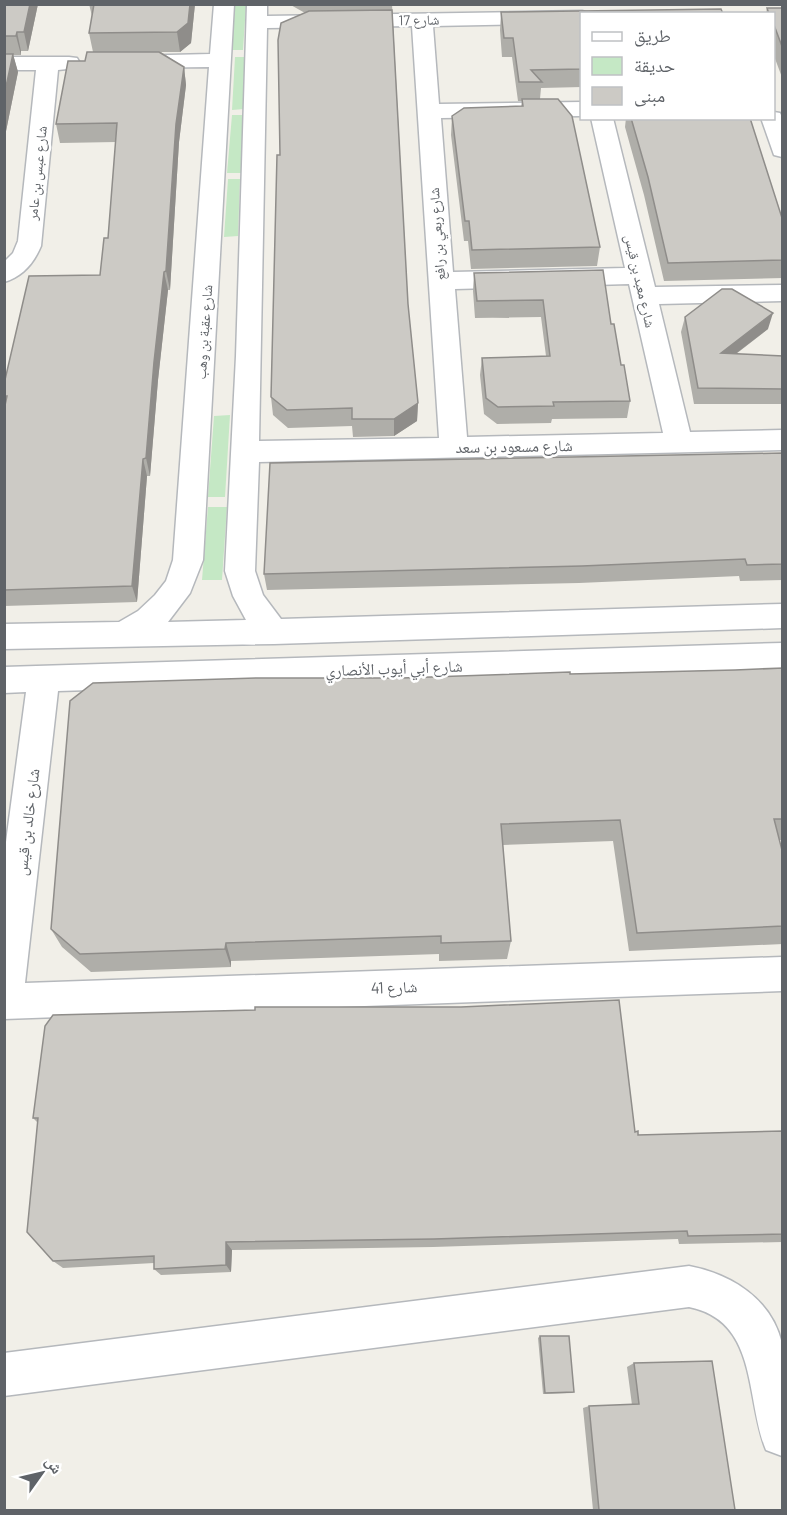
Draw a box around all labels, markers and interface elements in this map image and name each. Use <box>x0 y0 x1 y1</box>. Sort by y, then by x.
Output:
street label: شارع 17 <box>398 11 440 30</box>
legend <box>580 12 775 120</box>
text: طريق <box>634 24 671 47</box>
text: حديقة <box>634 54 675 76</box>
text: مبنى <box>634 84 665 107</box>
street label: شارع عبس بن عامر <box>23 125 52 222</box>
street label: شارع ربعي بن رافع <box>425 187 452 281</box>
street label: شارع معبد بن قيس <box>620 233 659 330</box>
street label: شارع عقبة بن وهب <box>192 284 217 380</box>
street label: شارع مسعود بن سعد <box>455 435 573 458</box>
street label: شارع أبي أيوب الأنصاري <box>325 656 463 683</box>
street label: شارع خالد بن قيس <box>11 767 44 877</box>
street label: شارع 41 <box>370 976 418 999</box>
north arrow <box>12 1443 72 1503</box>
text: ش <box>41 1452 67 1477</box>

